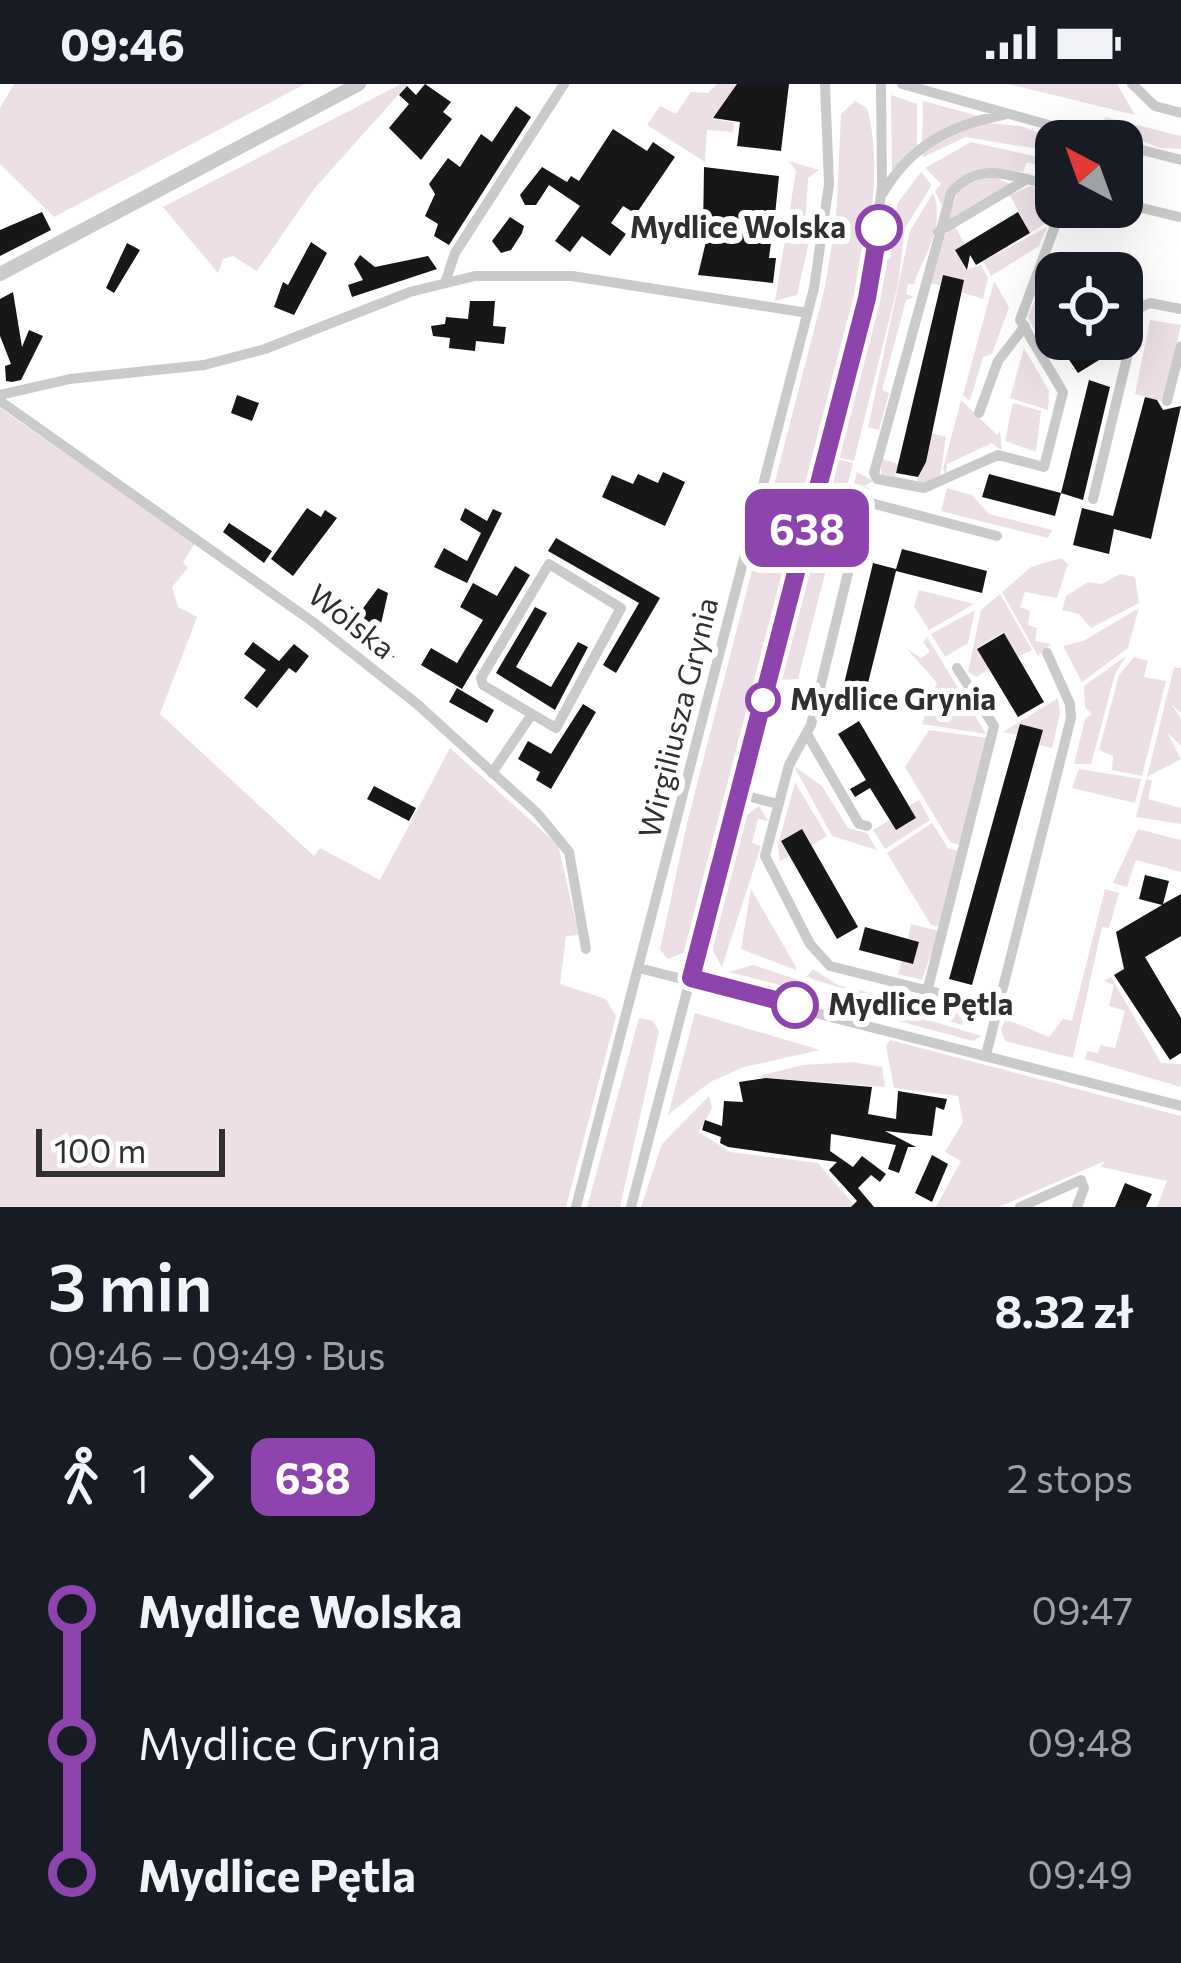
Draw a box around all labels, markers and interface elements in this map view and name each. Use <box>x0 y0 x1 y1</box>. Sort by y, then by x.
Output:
text: 09:46 <box>60 15 185 70</box>
north arrow <box>1035 120 1143 228</box>
map controls <box>1035 120 1143 360</box>
marker: Mydlice Wolska <box>857 206 901 250</box>
place label: Mydlice Wolska <box>630 207 846 244</box>
button: locate <box>1035 252 1143 360</box>
line badge: 638 <box>738 489 876 567</box>
text: 638 <box>769 502 845 554</box>
street label: Wolska <box>302 575 403 665</box>
street label: Wirgiliusza Grynia <box>629 593 724 841</box>
place label: Mydlice Grynia <box>790 679 996 716</box>
marker: Mydlice Grynia <box>747 684 779 716</box>
marker: Mydlice Pętla <box>773 983 817 1027</box>
place label: Mydlice Pętla <box>828 984 1013 1021</box>
scale bar <box>36 1123 225 1176</box>
text: 100 m <box>54 1129 146 1170</box>
text: 3 min <box>48 1244 212 1325</box>
text: 8.32 zł <box>995 1282 1133 1337</box>
text: 09:46 – 09:49 · Bus <box>48 1330 386 1378</box>
icon: walk <box>48 1444 114 1510</box>
icon: forward <box>167 1444 233 1510</box>
text: 638 <box>275 1451 351 1503</box>
text: 1 <box>132 1453 149 1501</box>
text: 2 stops <box>1007 1453 1133 1501</box>
text: Mydlice Wolska <box>138 1582 463 1637</box>
text: 09:47 <box>1031 1585 1133 1633</box>
text: Mydlice Grynia <box>138 1714 441 1769</box>
text: 09:48 <box>1028 1717 1133 1765</box>
text: Mydlice Pętla <box>138 1846 416 1901</box>
text: 09:49 <box>1028 1849 1133 1897</box>

